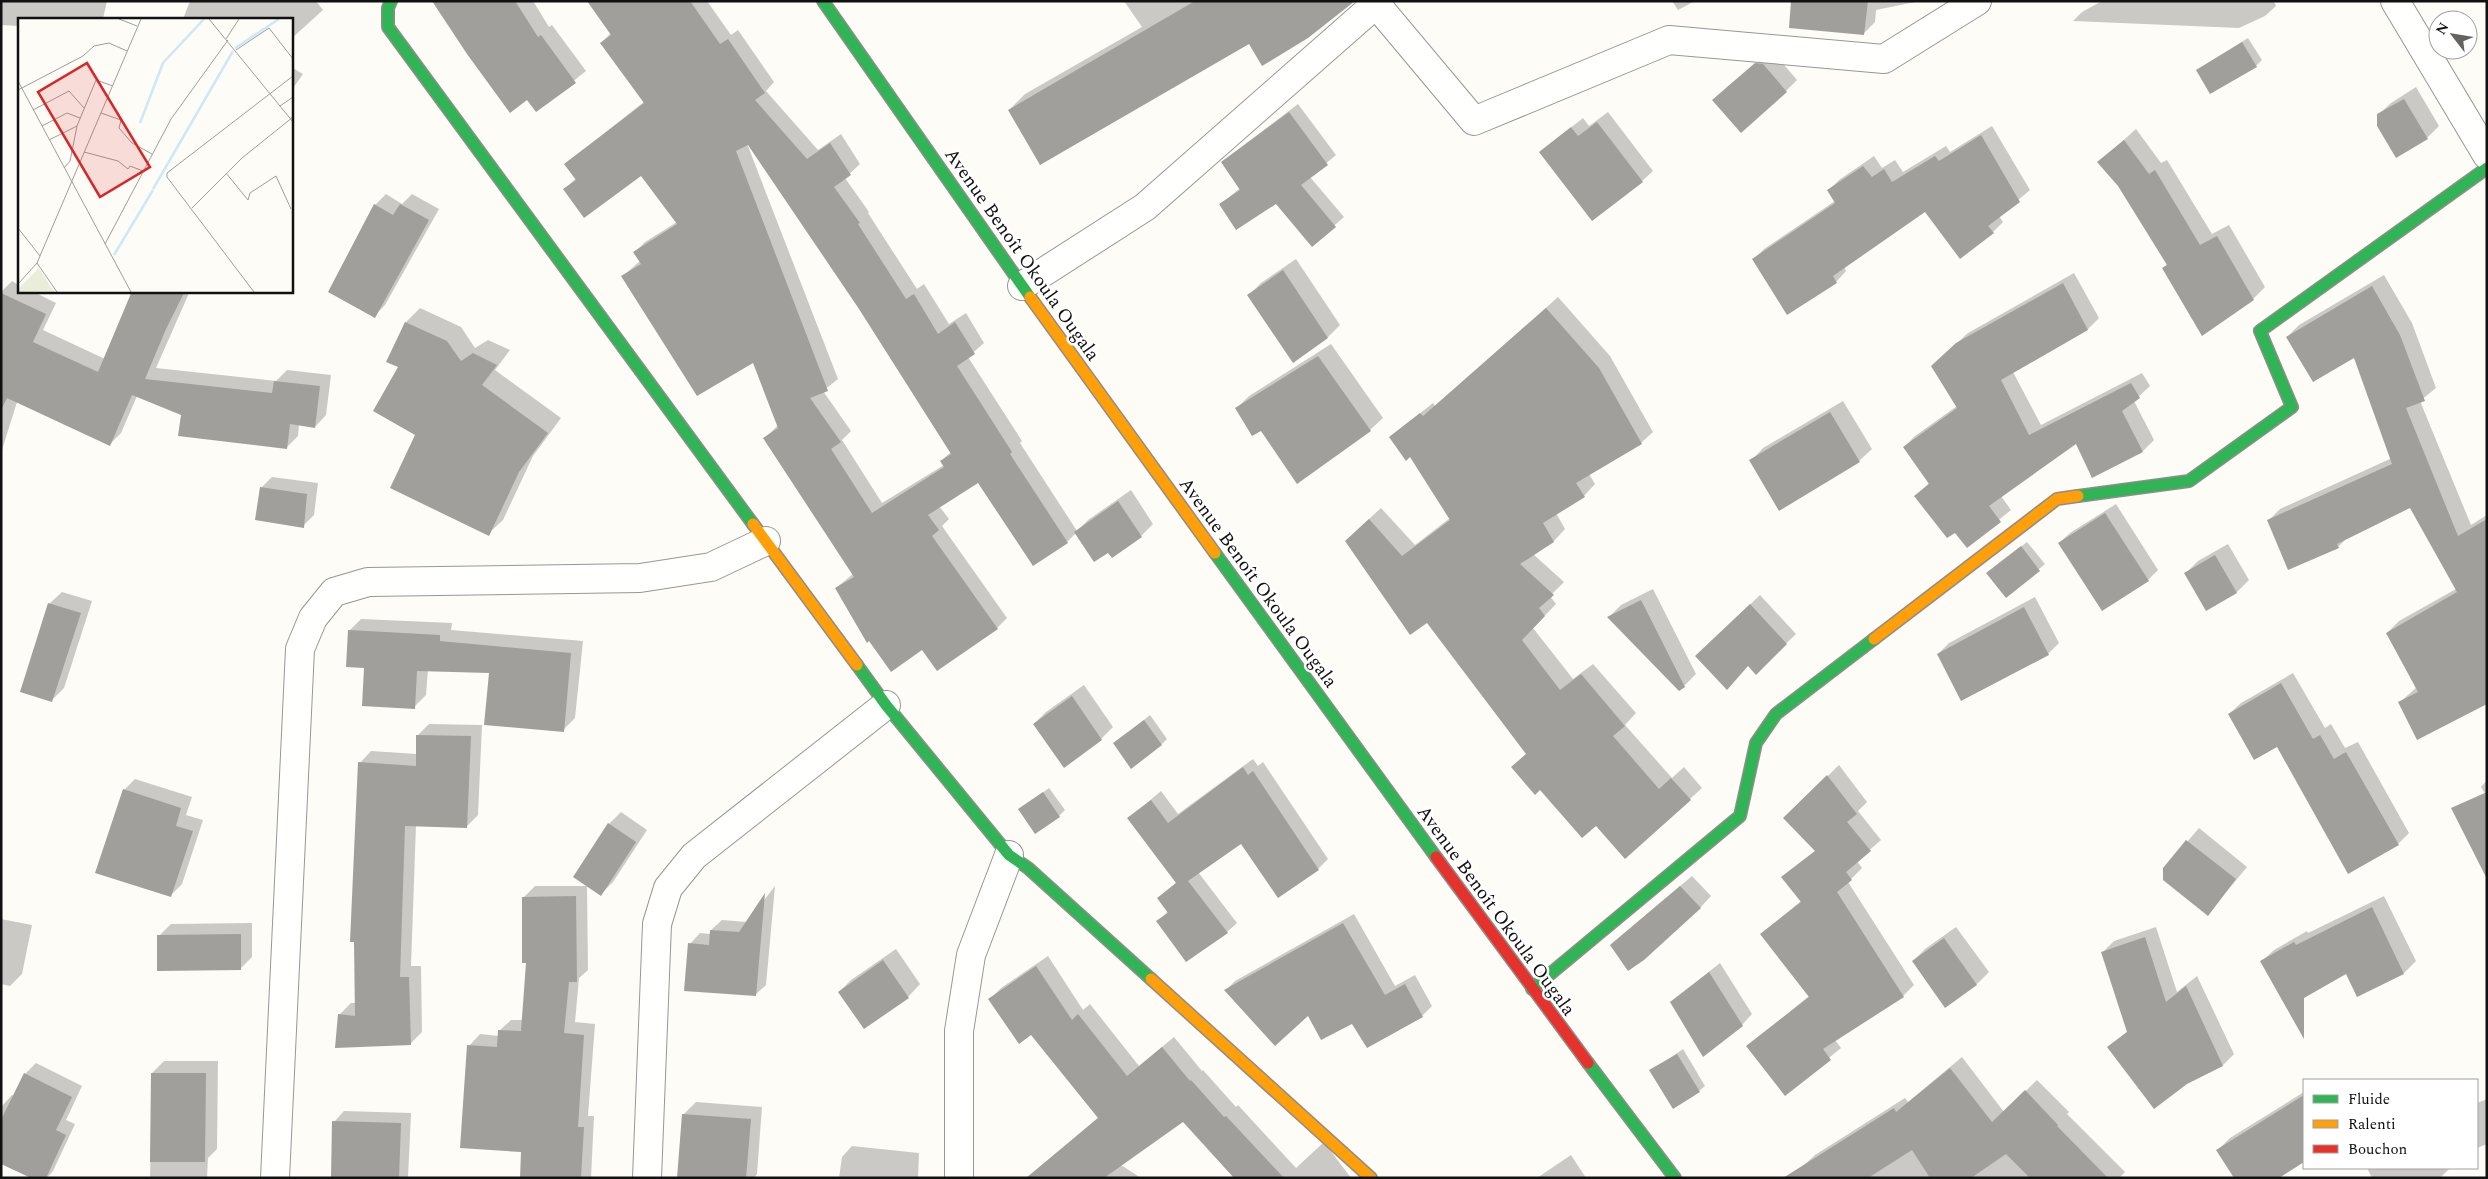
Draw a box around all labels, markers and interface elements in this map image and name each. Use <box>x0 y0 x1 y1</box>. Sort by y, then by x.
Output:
north arrow <box>2428 10 2478 60</box>
inset map <box>18 18 292 292</box>
text: N <box>2430 18 2454 39</box>
street label: Avenue Benoît Okoula Ougala <box>937 142 1107 368</box>
street label: Avenue Benoît Okoula Ougala <box>1171 471 1345 695</box>
street label: Avenue Benoît Okoula Ougala <box>1409 799 1583 1023</box>
legend <box>2303 1079 2478 1169</box>
text: Fluide <box>2348 1088 2390 1111</box>
text: Ralenti <box>2348 1113 2396 1136</box>
text: Bouchon <box>2348 1138 2408 1161</box>

